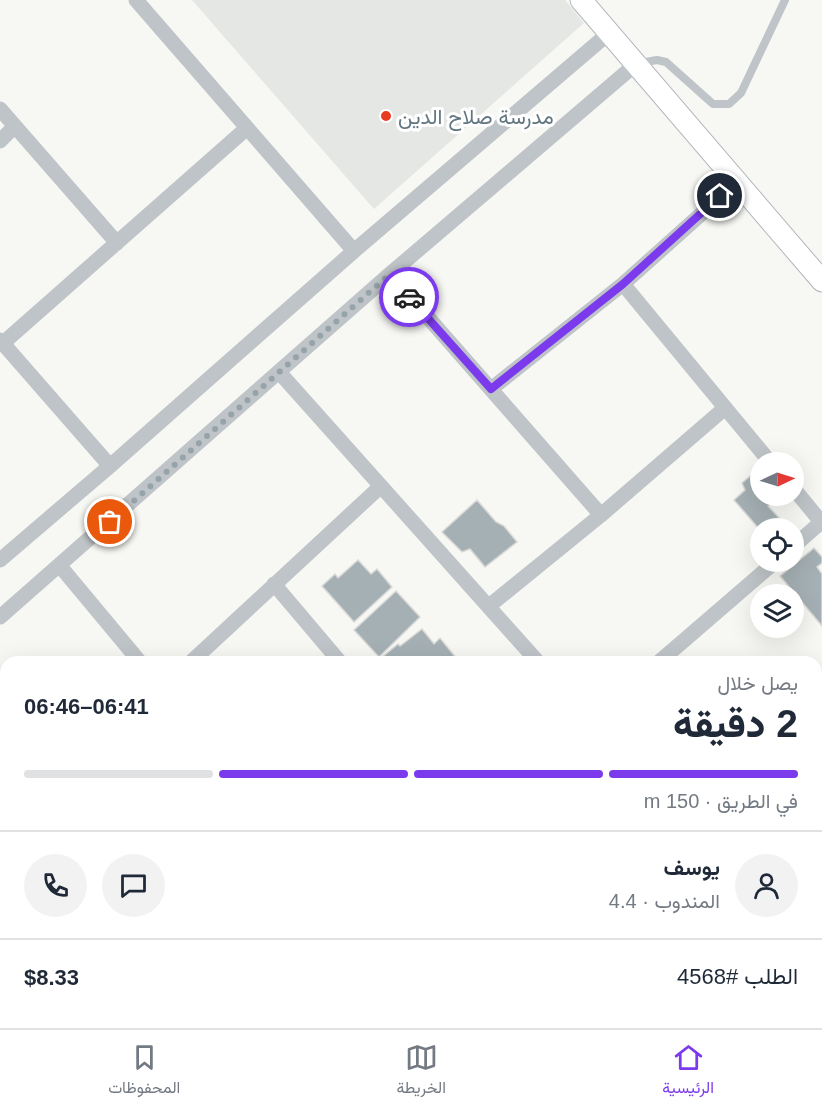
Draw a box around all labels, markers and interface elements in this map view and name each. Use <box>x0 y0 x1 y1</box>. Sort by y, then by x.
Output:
place label: مدرسة صلاح الدين <box>398 105 554 131</box>
marker: مدرسة صلاح الدين <box>379 109 393 123</box>
pin <box>694 170 745 221</box>
icon: home <box>703 179 736 212</box>
courier <box>379 267 439 327</box>
icon: car <box>393 281 426 314</box>
north arrow <box>750 452 804 506</box>
map controls <box>750 452 804 638</box>
pin <box>84 496 135 547</box>
icon: bag <box>93 505 126 538</box>
button: locate <box>750 518 804 572</box>
button: layers <box>750 584 804 638</box>
text: يصل خلال <box>717 672 798 694</box>
text: 06:41–06:46 <box>24 694 149 719</box>
text: 2 دقيقة <box>673 702 798 745</box>
text: في الطريق · 150 m <box>644 790 798 812</box>
button: phone <box>24 854 87 917</box>
button: chat <box>102 854 165 917</box>
button: person <box>735 854 798 917</box>
text: يوسف <box>664 855 720 880</box>
text: المندوب · 4.4 <box>609 890 720 912</box>
text: الطلب #4568 <box>677 964 798 989</box>
text: $8.33 <box>24 965 79 990</box>
tab: المحفوظات <box>108 1041 180 1102</box>
tab: الخريطة <box>396 1041 446 1102</box>
tab: الرئيسية <box>662 1041 714 1102</box>

